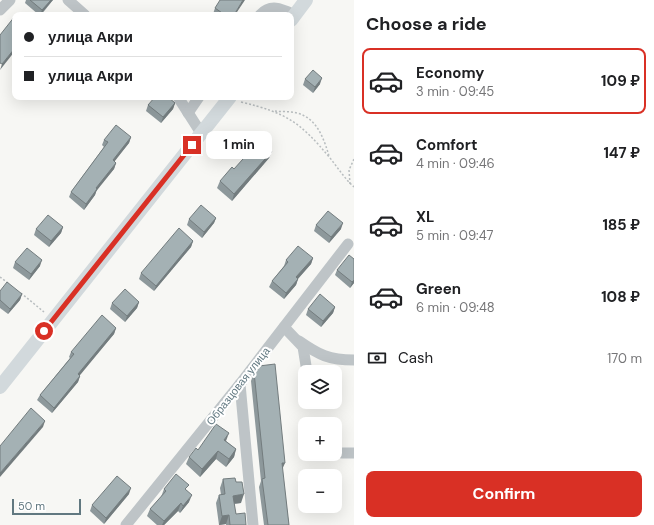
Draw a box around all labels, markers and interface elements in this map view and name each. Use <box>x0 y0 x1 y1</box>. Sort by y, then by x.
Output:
text: Choose a ride <box>366 12 487 36</box>
text: улица Акри <box>48 27 133 47</box>
icon: car <box>368 63 404 99</box>
text: Economy <box>416 63 484 83</box>
text: улица Акри <box>48 66 133 86</box>
text: 109 ₽ <box>601 71 640 91</box>
text: 3 min · 09:45 <box>416 83 494 100</box>
callout: 1 min <box>206 131 272 159</box>
icon: car <box>368 135 404 171</box>
text: Comfort <box>416 135 477 155</box>
route end <box>183 136 201 154</box>
text: 1 min <box>223 136 255 153</box>
text: 147 ₽ <box>603 143 640 163</box>
text: 4 min · 09:46 <box>416 155 495 172</box>
icon: car <box>368 207 404 243</box>
text: XL <box>416 207 434 227</box>
text: 185 ₽ <box>602 215 640 235</box>
text: 5 min · 09:47 <box>416 227 494 244</box>
icon: car <box>368 279 404 315</box>
text: Green <box>416 279 461 299</box>
text: 108 ₽ <box>601 287 640 307</box>
text: 6 min · 09:48 <box>416 299 495 316</box>
route start <box>35 322 53 340</box>
street label: Образцовая улица <box>203 343 273 428</box>
icon: cash <box>366 347 388 369</box>
text: Cash <box>398 348 433 368</box>
text: 170 m <box>607 350 642 367</box>
map controls <box>298 365 342 513</box>
button: layers <box>298 365 342 409</box>
button: + <box>298 417 342 461</box>
button: − <box>298 469 342 513</box>
button: Confirm <box>366 471 642 517</box>
scale bar <box>12 497 81 516</box>
text: 50 m <box>18 499 45 513</box>

